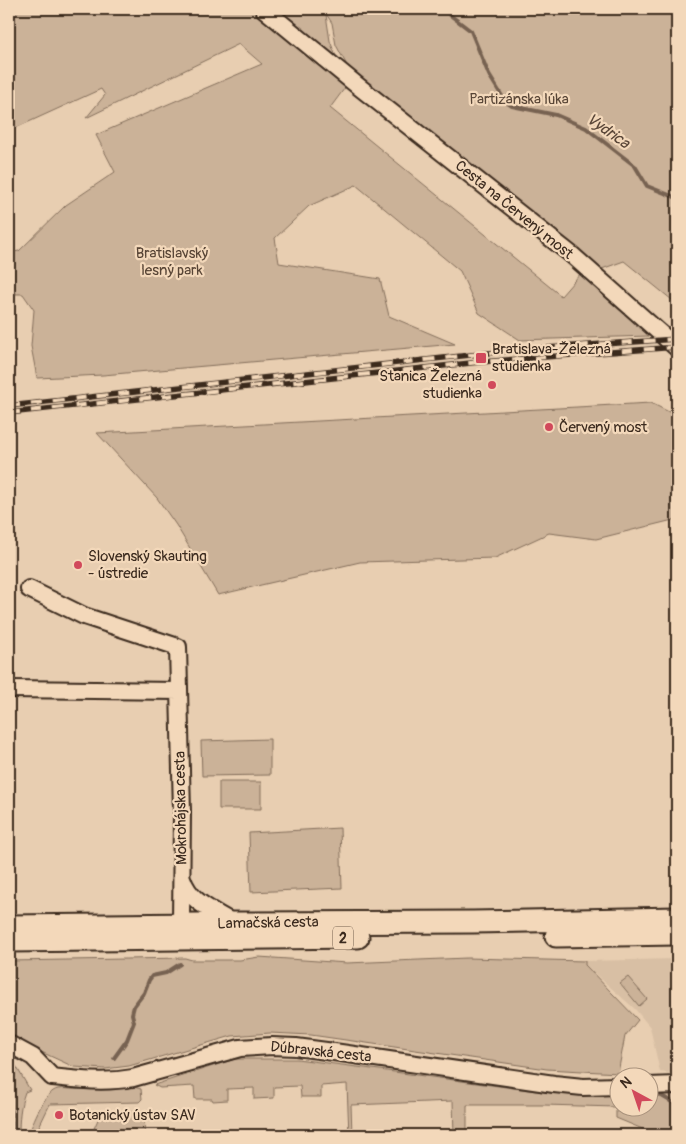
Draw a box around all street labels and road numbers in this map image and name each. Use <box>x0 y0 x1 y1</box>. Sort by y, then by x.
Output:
street label: Cesta na Červený most <box>451 156 578 264</box>
street label: Mokrohájska cesta <box>171 751 191 865</box>
street label: Lamačská cesta <box>217 913 319 933</box>
road number: 2 <box>333 926 353 950</box>
street label: Dúbravská cesta <box>269 1037 373 1067</box>

